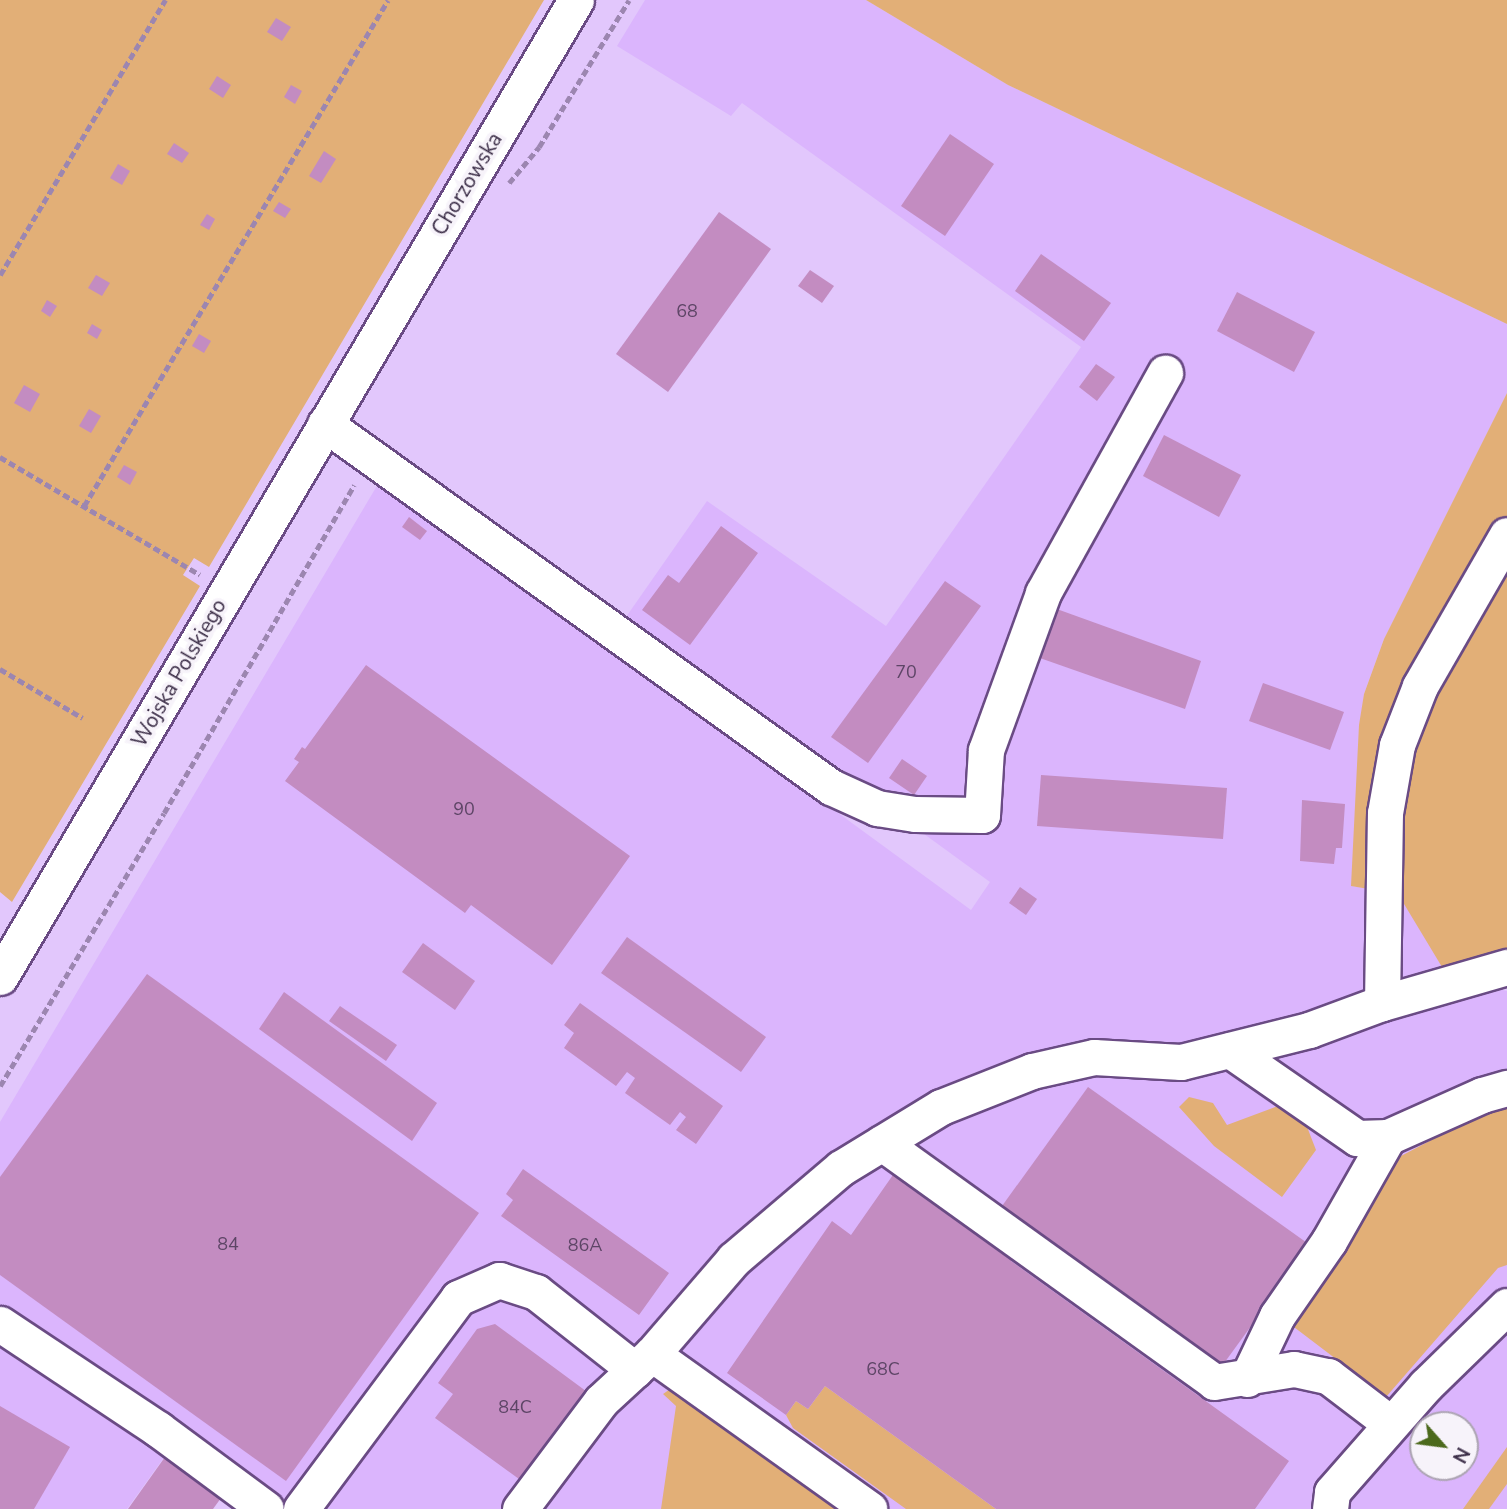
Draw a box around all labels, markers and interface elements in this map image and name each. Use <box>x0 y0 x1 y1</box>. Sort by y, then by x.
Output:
street label: Chorzowska <box>426 128 508 240</box>
house number: 68 <box>676 300 698 322</box>
street label: Wojska Polskiego <box>126 594 232 752</box>
house number: 70 <box>895 661 917 683</box>
house number: 90 <box>453 798 475 820</box>
house number: 84 <box>217 1233 239 1255</box>
house number: 86A <box>568 1234 602 1256</box>
house number: 68C <box>866 1358 900 1380</box>
house number: 84C <box>498 1396 532 1418</box>
north arrow <box>1409 1411 1479 1481</box>
text: N <box>1446 1443 1476 1467</box>

